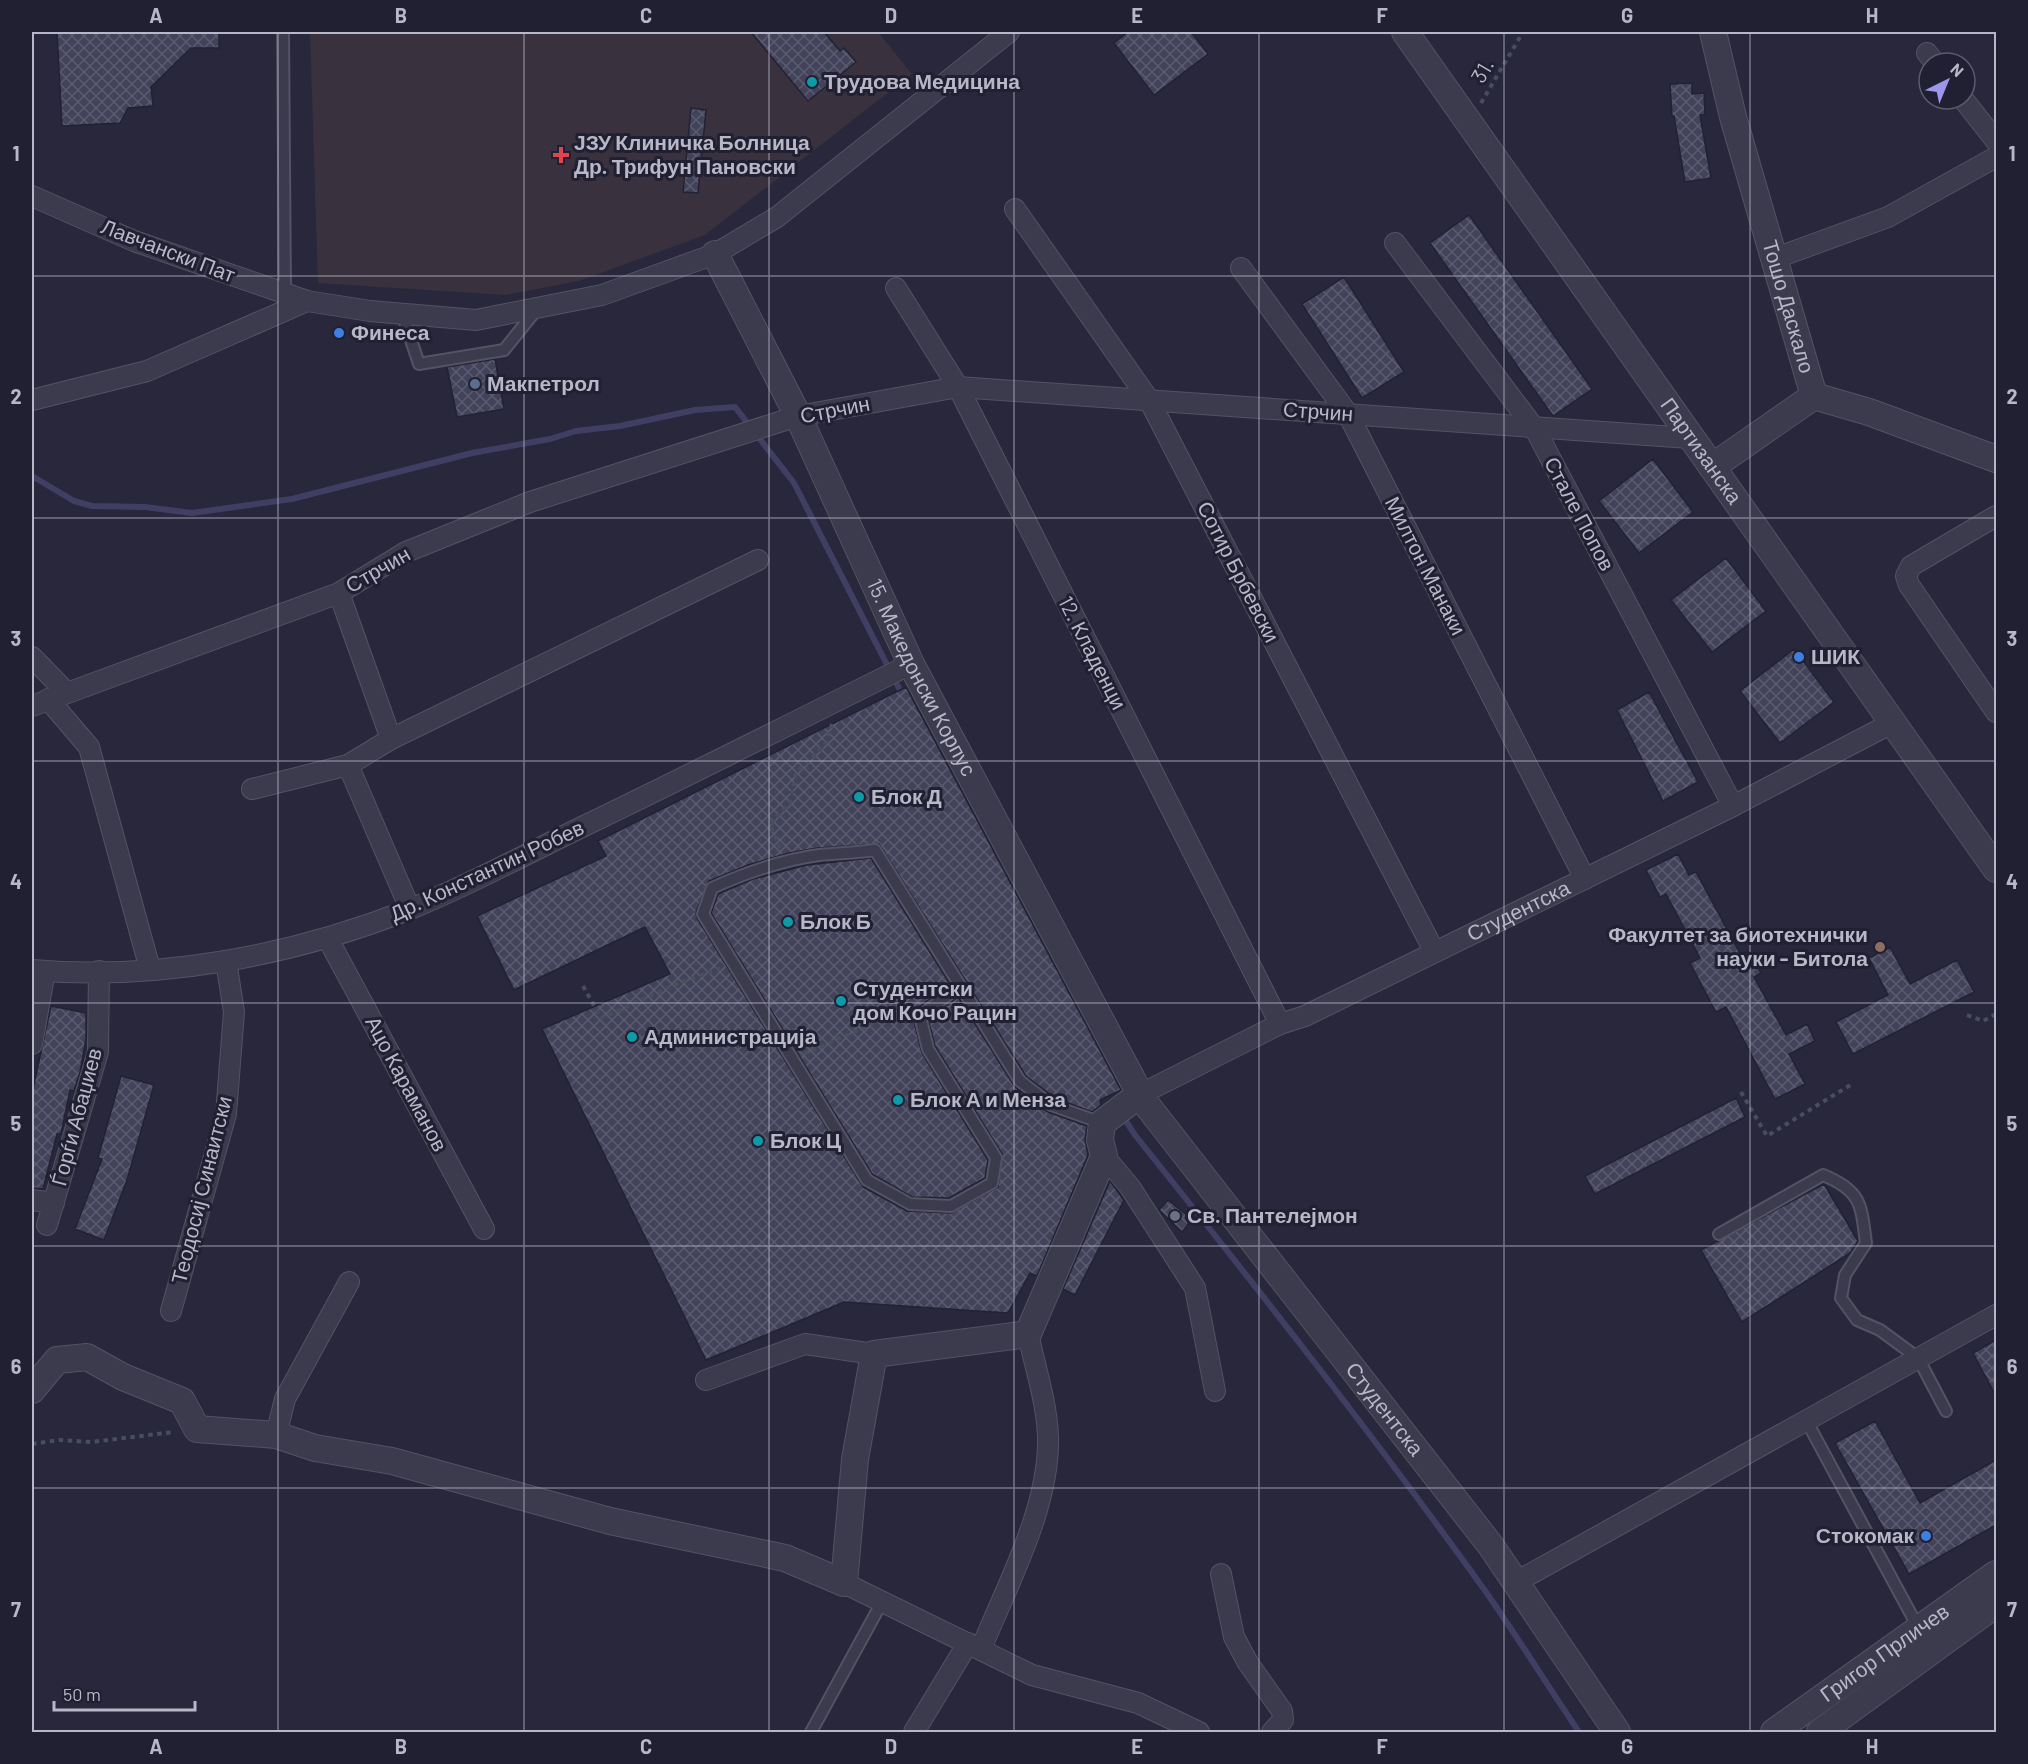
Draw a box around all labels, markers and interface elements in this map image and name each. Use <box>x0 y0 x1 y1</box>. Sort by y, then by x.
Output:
text: A <box>149 3 163 27</box>
text: B <box>395 3 407 27</box>
text: C <box>640 3 652 27</box>
text: D <box>885 3 897 27</box>
text: E <box>1131 3 1143 27</box>
text: F <box>1376 3 1388 27</box>
text: G <box>1621 3 1633 27</box>
text: H <box>1866 3 1878 27</box>
north arrow <box>1917 51 1977 111</box>
street label: 31. <box>1465 54 1498 87</box>
text: N <box>1947 59 1968 80</box>
place label: Трудова Медицина <box>824 68 1020 93</box>
marker: Трудова Медицина <box>805 75 819 89</box>
place label: ЈЗУ Клиничка Болница Др. Трифун Пановски <box>574 129 810 178</box>
text: 1 <box>12 141 20 165</box>
text: 1 <box>2008 141 2016 165</box>
marker: ЈЗУ Клиничка Болница Др. Трифун Пановски <box>552 146 570 164</box>
street label: Лавчански Пат <box>98 213 239 287</box>
street label: Тошо Даскало <box>1758 237 1821 376</box>
place label: Финеса <box>351 319 430 344</box>
marker: Финеса <box>332 326 346 340</box>
place label: Макпетрол <box>487 370 600 395</box>
marker: Макпетрол <box>468 377 482 391</box>
text: 2 <box>10 384 22 408</box>
text: 2 <box>2006 384 2018 408</box>
street label: Стрчин <box>798 390 872 428</box>
street label: Партизанска <box>1656 392 1748 508</box>
street label: Стрчин <box>1282 396 1354 425</box>
street label: Стале Попов <box>1540 452 1621 575</box>
street label: Милтон Манаки <box>1381 492 1472 639</box>
street label: Сотир Брбевски <box>1193 497 1286 646</box>
street label: Стрчин <box>341 540 414 597</box>
street label: 15. Македонски Корпус <box>863 574 982 780</box>
street label: 12. Кладенци <box>1054 591 1133 713</box>
text: 3 <box>11 626 21 650</box>
text: 3 <box>2007 626 2017 650</box>
place label: ШИК <box>1811 643 1860 668</box>
marker: ШИК <box>1792 650 1806 664</box>
place label: Блок Д <box>871 783 942 808</box>
marker: Блок Д <box>852 790 866 804</box>
street label: Др. Константин Робев <box>385 814 587 926</box>
text: 4 <box>10 869 22 893</box>
text: 4 <box>2006 869 2018 893</box>
street label: Студентска <box>1462 874 1574 946</box>
place label: Блок Б <box>800 908 871 933</box>
marker: Блок Б <box>781 915 795 929</box>
place label: Факултет за биотехнички науки - Битола <box>1608 921 1868 970</box>
marker: Факултет за биотехнички науки - Битола <box>1873 940 1887 954</box>
place label: Студентски дом Кочо Рацин <box>853 975 1017 1024</box>
marker: Студентски дом Кочо Рацин <box>834 994 848 1008</box>
street label: Ацо Караманов <box>361 1011 453 1155</box>
place label: Администрација <box>644 1023 817 1048</box>
marker: Администрација <box>625 1030 639 1044</box>
street label: Ѓорѓи Абаџиев <box>45 1045 106 1188</box>
place label: Блок А и Менза <box>910 1086 1066 1111</box>
street label: Теодосиј Синаитски <box>165 1093 236 1286</box>
marker: Блок А и Менза <box>891 1093 905 1107</box>
text: 5 <box>11 1111 22 1135</box>
text: 5 <box>2007 1111 2018 1135</box>
place label: Блок Ц <box>770 1127 842 1152</box>
marker: Блок Ц <box>751 1134 765 1148</box>
place label: Св. Пантелејмон <box>1187 1202 1358 1227</box>
marker: Св. Пантелејмон <box>1168 1209 1182 1223</box>
text: 6 <box>11 1354 22 1378</box>
text: 6 <box>2007 1354 2018 1378</box>
street label: Студентска <box>1341 1357 1430 1460</box>
place label: Стокомак <box>1816 1522 1914 1547</box>
marker: Стокомак <box>1919 1529 1933 1543</box>
text: 7 <box>11 1597 21 1621</box>
text: 7 <box>2007 1597 2017 1621</box>
street label: Григор Прличев <box>1815 1598 1953 1706</box>
scale bar <box>54 1674 195 1712</box>
text: 50 m <box>63 1683 101 1705</box>
text: A <box>149 1734 163 1758</box>
text: B <box>395 1734 407 1758</box>
text: C <box>640 1734 652 1758</box>
text: D <box>885 1734 897 1758</box>
text: E <box>1131 1734 1143 1758</box>
text: F <box>1376 1734 1388 1758</box>
text: G <box>1621 1734 1633 1758</box>
text: H <box>1866 1734 1878 1758</box>

